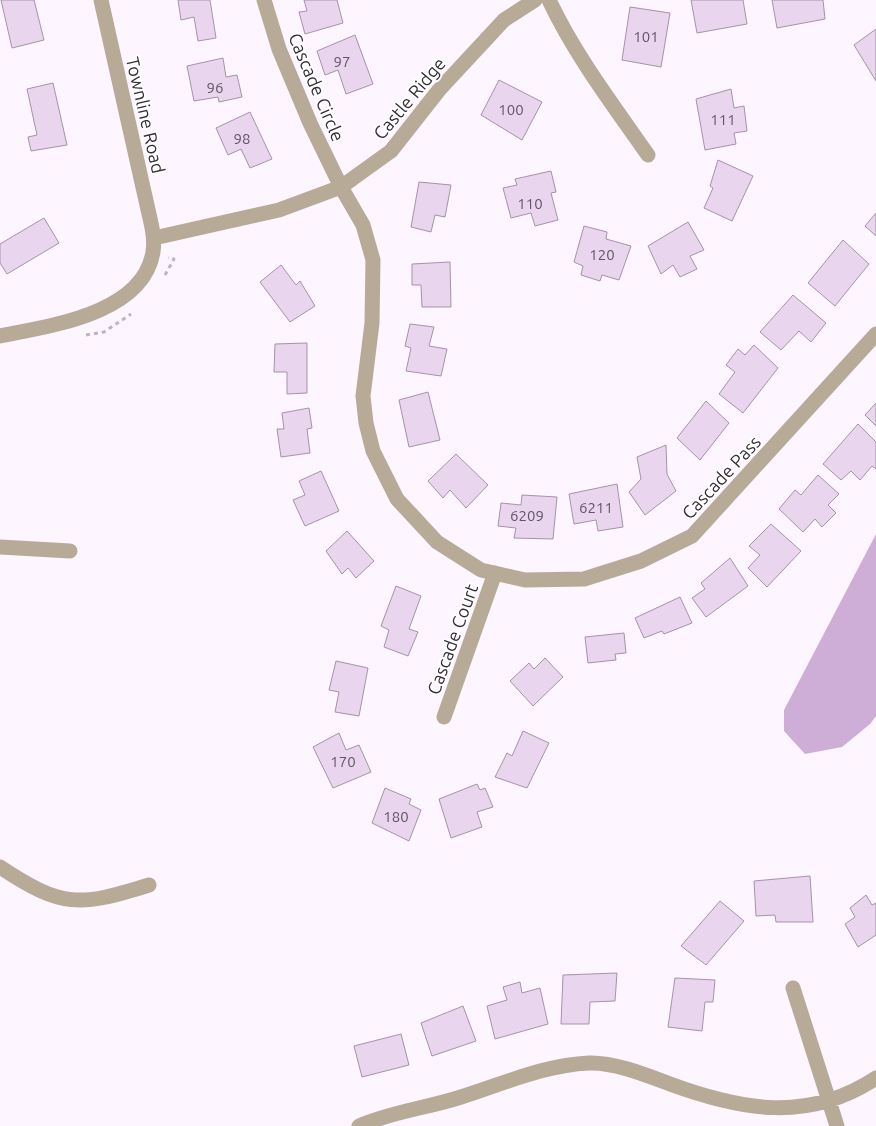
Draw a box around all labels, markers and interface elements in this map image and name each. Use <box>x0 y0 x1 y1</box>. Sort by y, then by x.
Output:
house number: 101 <box>633 28 659 45</box>
street label: Cascade Circle <box>285 30 349 144</box>
house number: 97 <box>334 53 350 70</box>
street label: Castle Ridge <box>369 53 449 143</box>
street label: Townline Road <box>123 55 169 175</box>
house number: 96 <box>207 79 223 96</box>
house number: 100 <box>498 101 524 118</box>
house number: 111 <box>710 111 736 128</box>
house number: 98 <box>234 130 250 147</box>
house number: 110 <box>517 195 543 212</box>
house number: 120 <box>589 246 615 263</box>
street label: Cascade Pass <box>678 431 765 522</box>
house number: 6211 <box>579 499 613 516</box>
house number: 6209 <box>510 507 544 524</box>
street label: Cascade Court <box>423 581 481 697</box>
house number: 170 <box>330 753 356 770</box>
house number: 180 <box>383 808 409 825</box>

